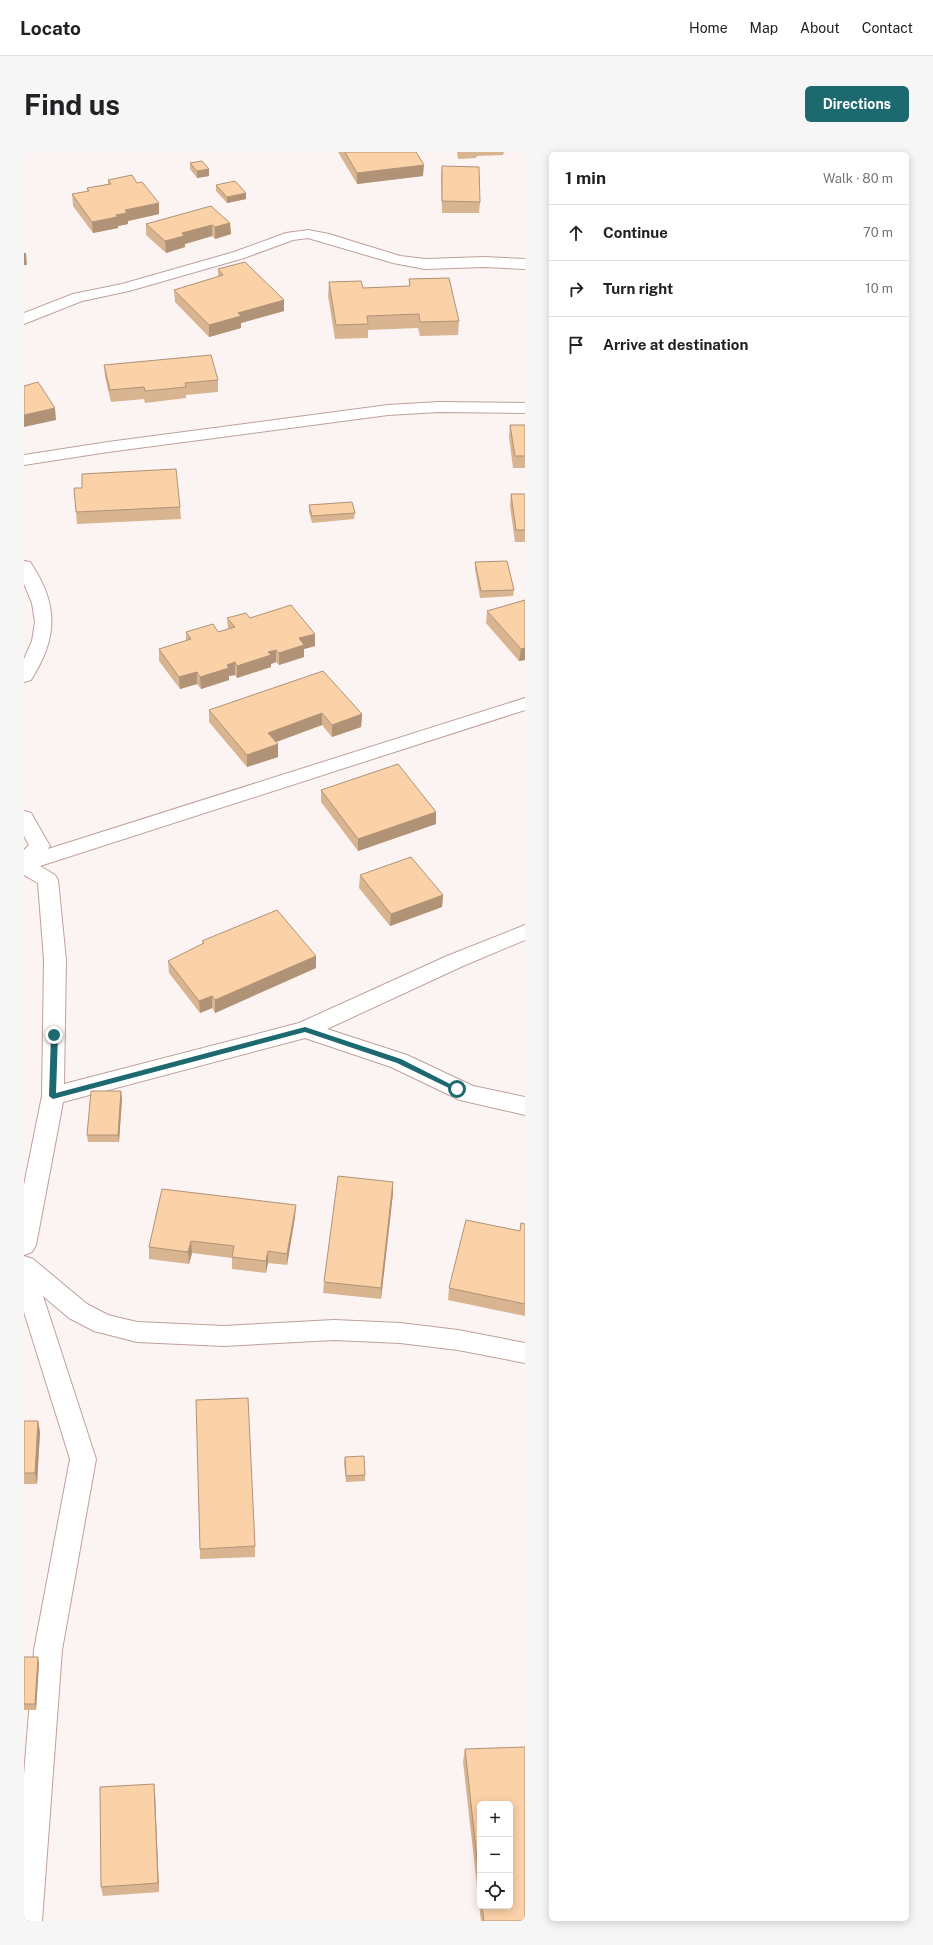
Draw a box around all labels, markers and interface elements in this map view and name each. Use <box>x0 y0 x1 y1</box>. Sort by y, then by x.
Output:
text: Locato <box>20 17 81 39</box>
text: Home <box>689 20 728 36</box>
text: Map <box>750 20 778 36</box>
text: About <box>800 20 840 36</box>
text: Contact <box>862 20 913 36</box>
button: Directions <box>805 86 909 122</box>
text: Find us <box>24 88 120 121</box>
text: 1 min <box>565 168 606 188</box>
text: Walk · 80 m <box>823 171 893 186</box>
icon: ahead <box>565 222 587 244</box>
text: Continue <box>603 224 668 241</box>
text: 70 m <box>863 225 893 240</box>
icon: right <box>565 278 587 300</box>
text: Turn right <box>603 280 673 297</box>
text: 10 m <box>865 281 893 296</box>
icon: arrive <box>565 334 587 356</box>
text: Arrive at destination <box>603 336 748 353</box>
route end <box>45 1026 63 1044</box>
route start <box>448 1080 466 1098</box>
map controls <box>477 1801 513 1909</box>
button: + <box>477 1801 513 1837</box>
button: − <box>477 1837 513 1873</box>
button: locate <box>477 1873 513 1909</box>

